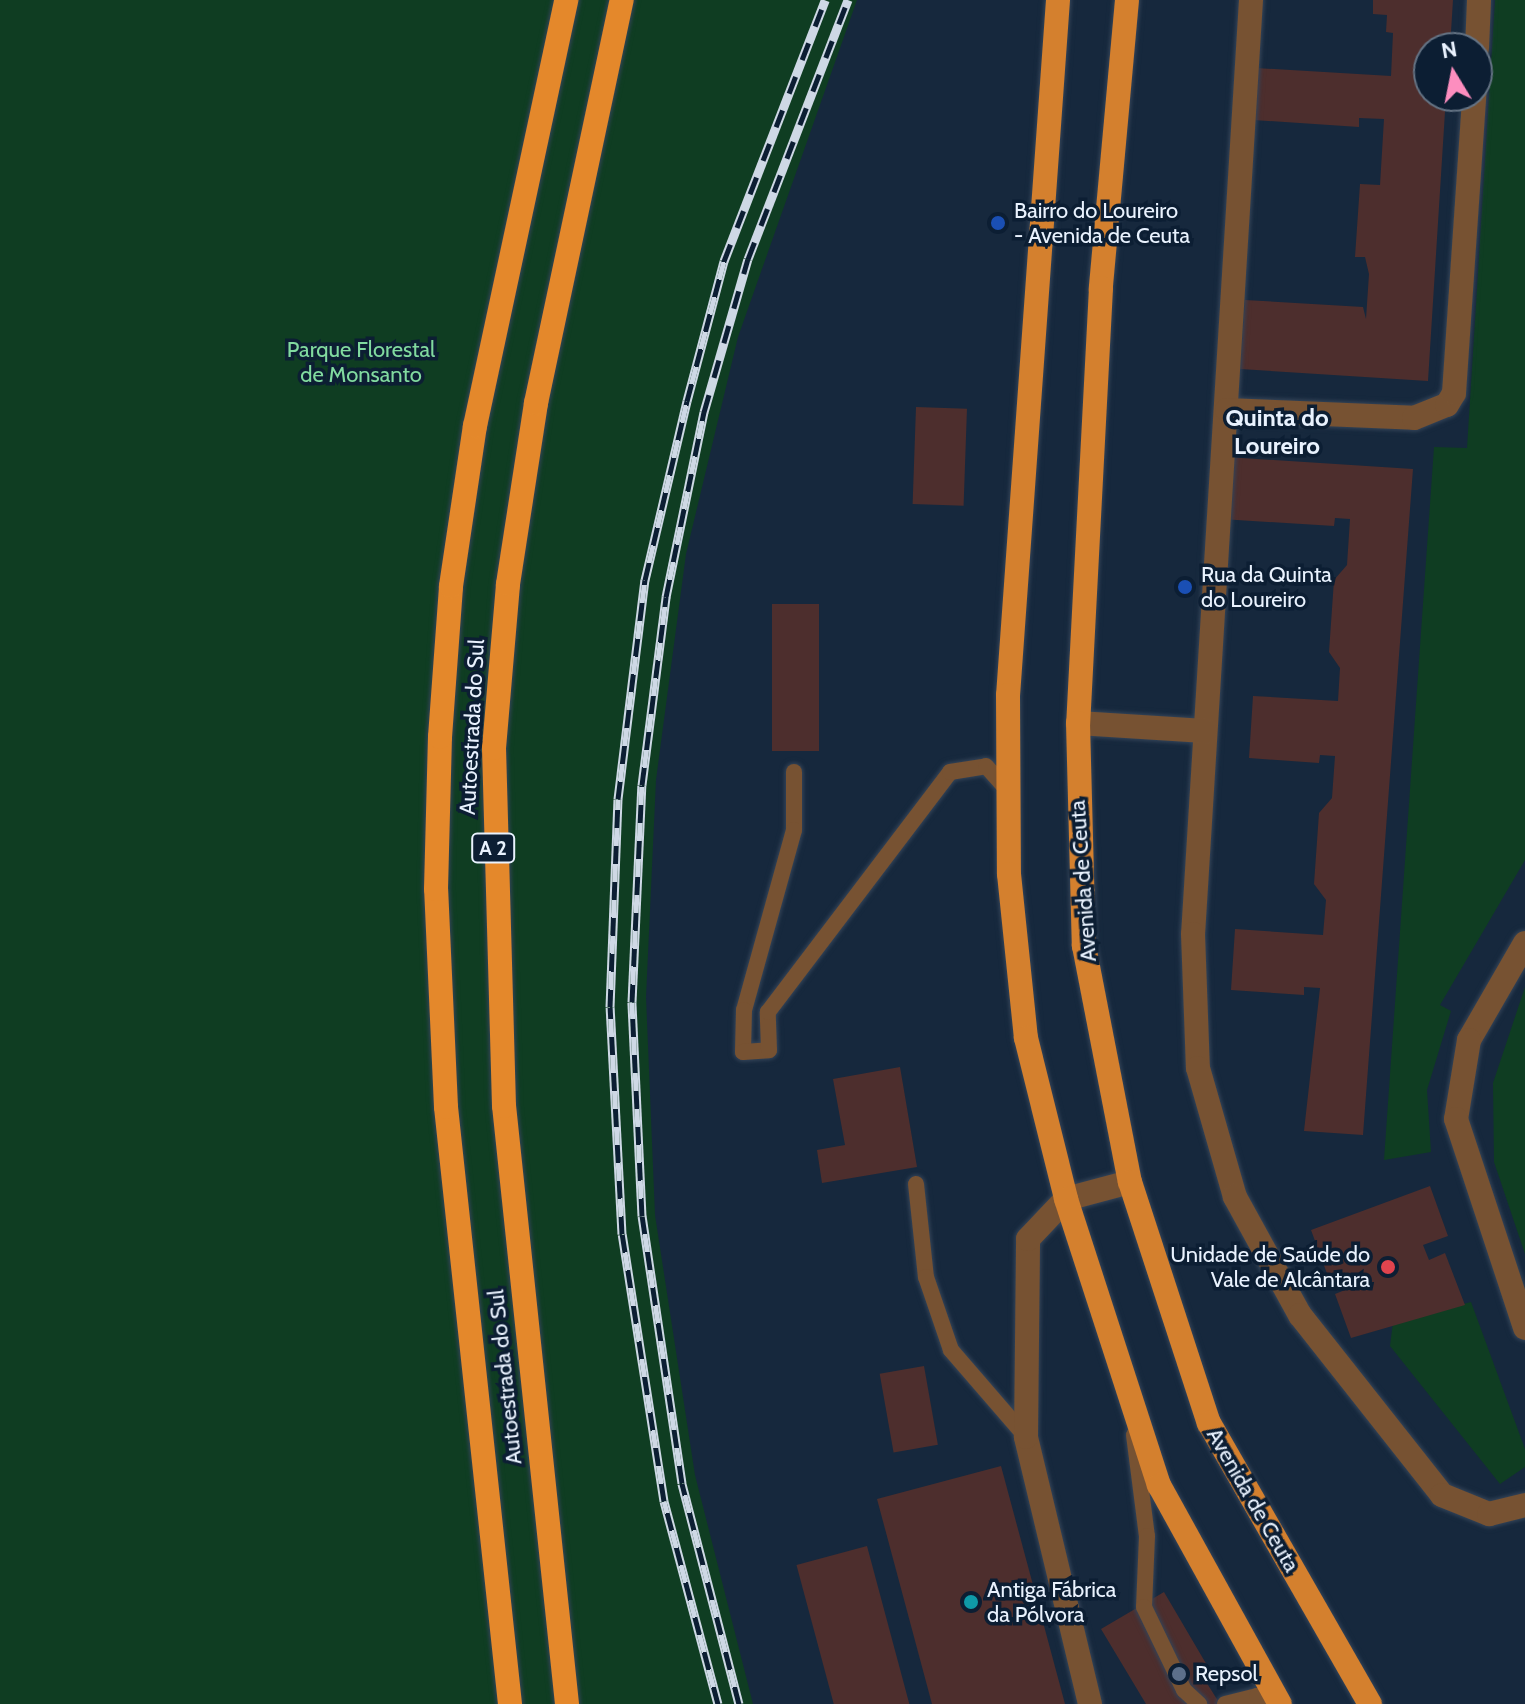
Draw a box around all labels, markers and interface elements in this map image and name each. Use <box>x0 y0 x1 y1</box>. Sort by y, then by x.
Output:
north arrow <box>1413 32 1493 112</box>
text: N <box>1439 35 1459 64</box>
place label: Bairro do Loureiro - Avenida de Ceuta <box>1014 197 1190 248</box>
marker: Bairro do Loureiro - Avenida de Ceuta <box>989 214 1007 232</box>
park label: Parque Florestal de Monsanto <box>287 336 435 388</box>
district label: Quinta do Loureiro <box>1225 404 1329 460</box>
place label: Rua da Quinta do Loureiro <box>1201 561 1332 612</box>
marker: Rua da Quinta do Loureiro <box>1176 578 1194 596</box>
street label: Autoestrada do Sul <box>454 639 490 815</box>
street label: Avenida de Ceuta <box>1064 799 1102 963</box>
road number: A 2 <box>471 832 515 864</box>
place label: Unidade de Saúde do Vale de Alcântara <box>1170 1241 1370 1292</box>
marker: Unidade de Saúde do Vale de Alcântara <box>1377 1256 1399 1278</box>
street label: Autoestrada do Sul <box>483 1288 527 1466</box>
street label: Avenida de Ceuta <box>1201 1423 1305 1577</box>
place label: Antiga Fábrica da Pólvora <box>987 1576 1116 1628</box>
marker: Antiga Fábrica da Pólvora <box>962 1593 980 1611</box>
place label: Repsol <box>1195 1661 1258 1687</box>
marker: Repsol <box>1170 1665 1188 1683</box>

